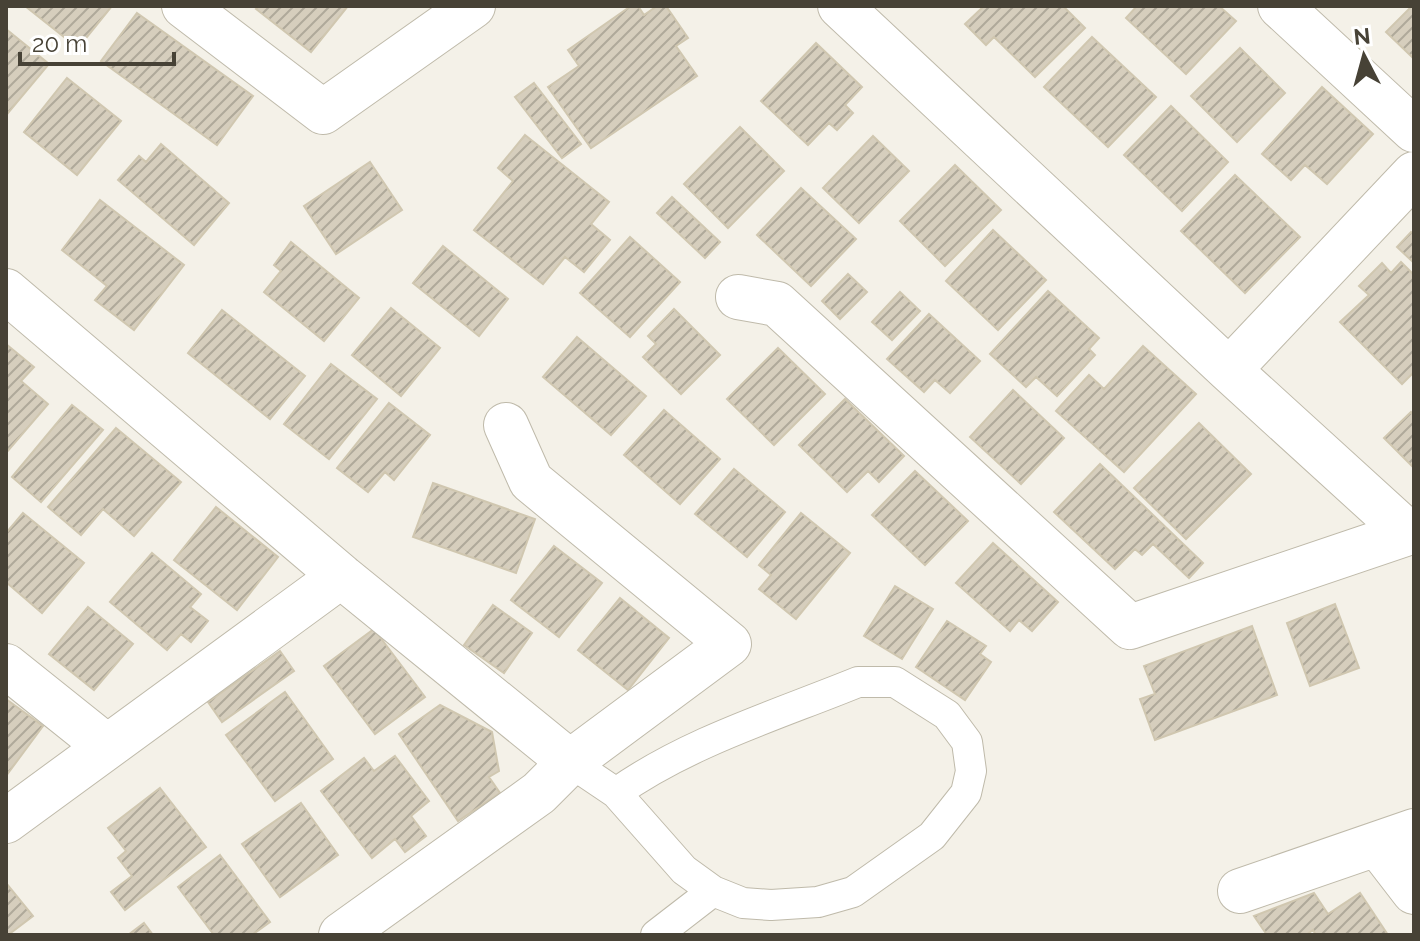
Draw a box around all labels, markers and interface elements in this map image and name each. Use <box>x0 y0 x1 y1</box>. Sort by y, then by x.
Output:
scale bar <box>20 16 174 66</box>
north arrow <box>1324 16 1404 96</box>
text: N <box>1352 22 1372 50</box>
text: 20 m <box>32 29 87 58</box>

